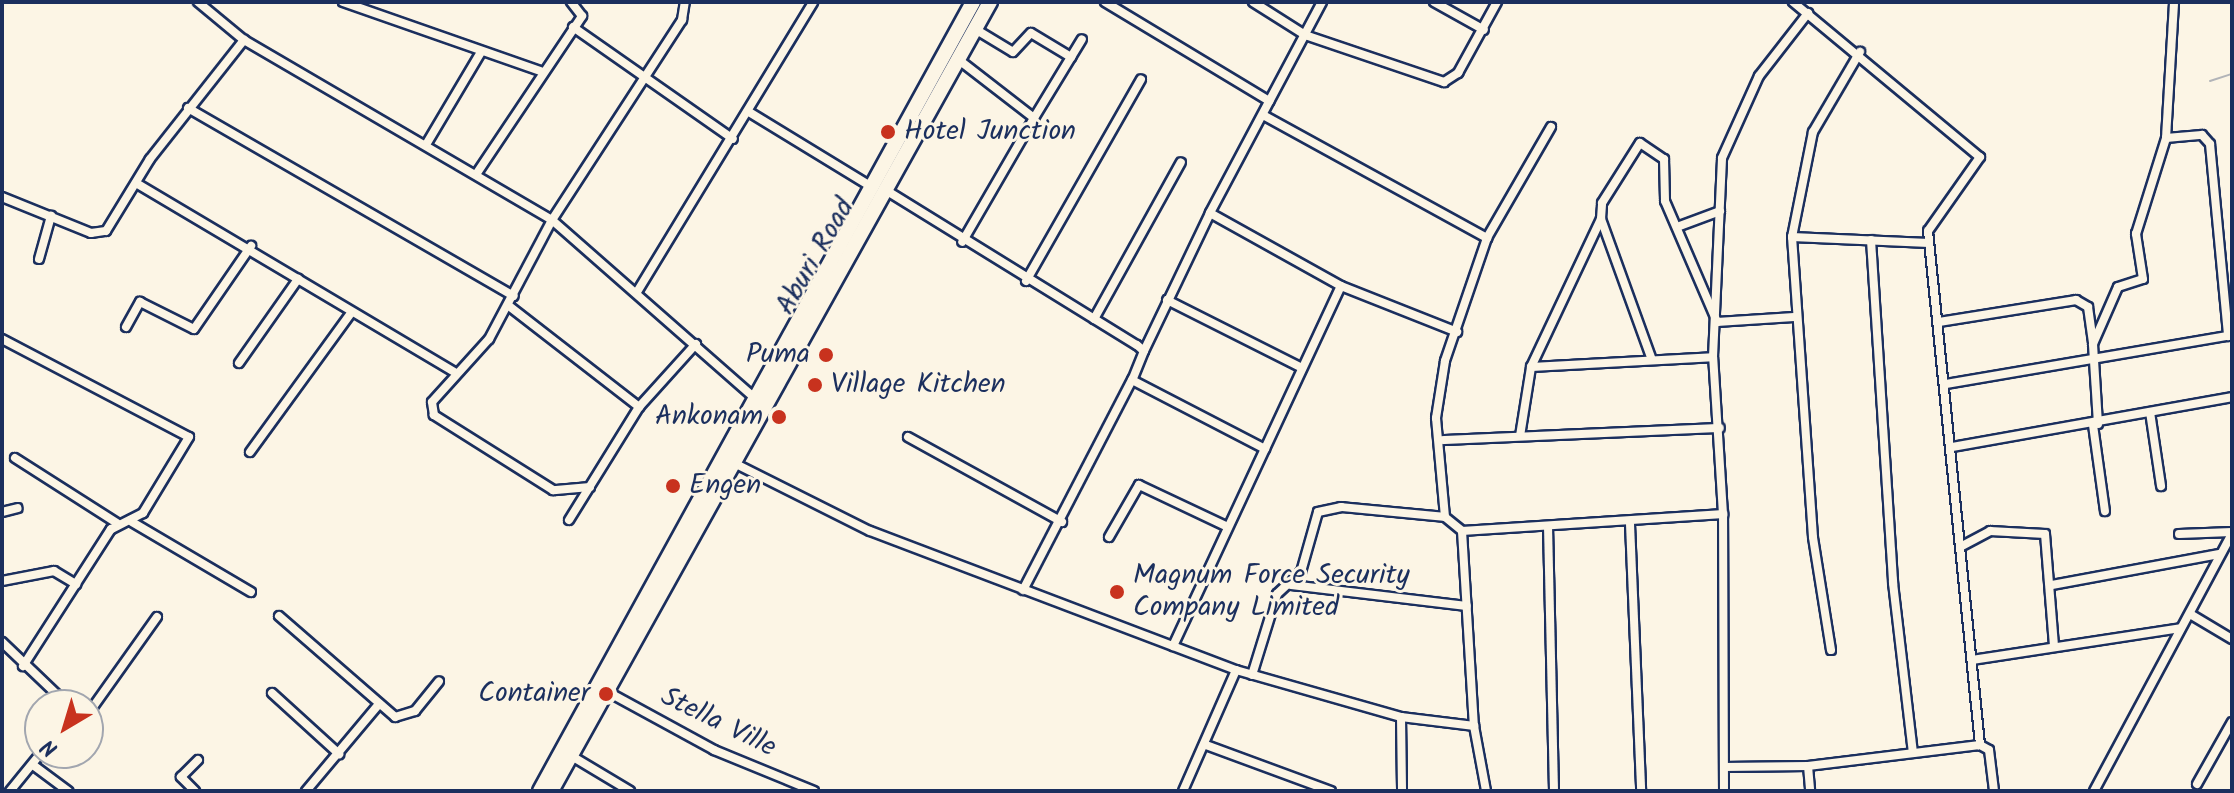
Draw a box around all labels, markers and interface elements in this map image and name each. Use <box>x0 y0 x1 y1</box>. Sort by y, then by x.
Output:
place label: Hotel Junction <box>904 115 1076 149</box>
marker: Hotel Junction <box>879 123 897 141</box>
street label: Aburi Road <box>769 193 863 321</box>
place label: Puma <box>746 338 810 372</box>
marker: Puma <box>817 346 835 364</box>
place label: Village Kitchen <box>831 368 1006 402</box>
marker: Village Kitchen <box>806 376 824 394</box>
place label: Ankonam <box>655 400 763 434</box>
marker: Ankonam <box>770 408 788 426</box>
place label: Engen <box>689 469 761 503</box>
marker: Engen <box>664 477 682 495</box>
place label: Magnum Force Security Company Limited <box>1133 559 1410 625</box>
marker: Magnum Force Security Company Limited <box>1108 583 1126 601</box>
place label: Container <box>478 677 590 711</box>
street label: Stella Ville <box>655 681 781 765</box>
marker: Container <box>597 685 615 703</box>
north arrow <box>24 689 104 769</box>
text: N <box>34 729 66 765</box>

